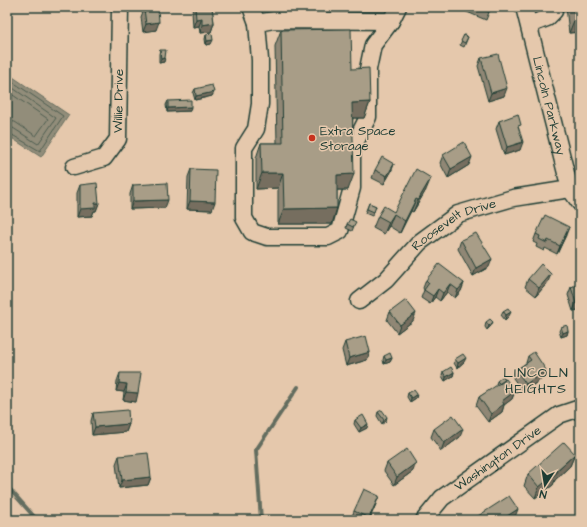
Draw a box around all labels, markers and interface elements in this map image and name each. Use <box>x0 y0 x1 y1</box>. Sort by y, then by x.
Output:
street label: Lincoln Parkway <box>528 55 570 157</box>
street label: Willie Drive <box>109 69 128 133</box>
place label: Extra Space Storage <box>320 122 396 156</box>
marker: Extra Space Storage <box>307 133 317 143</box>
street label: Roosevelt Drive <box>407 194 498 255</box>
district label: LINCOLN HEIGHTS <box>503 363 569 399</box>
street label: Washington Drive <box>451 421 545 495</box>
north arrow <box>525 465 565 505</box>
text: N <box>538 486 548 502</box>

